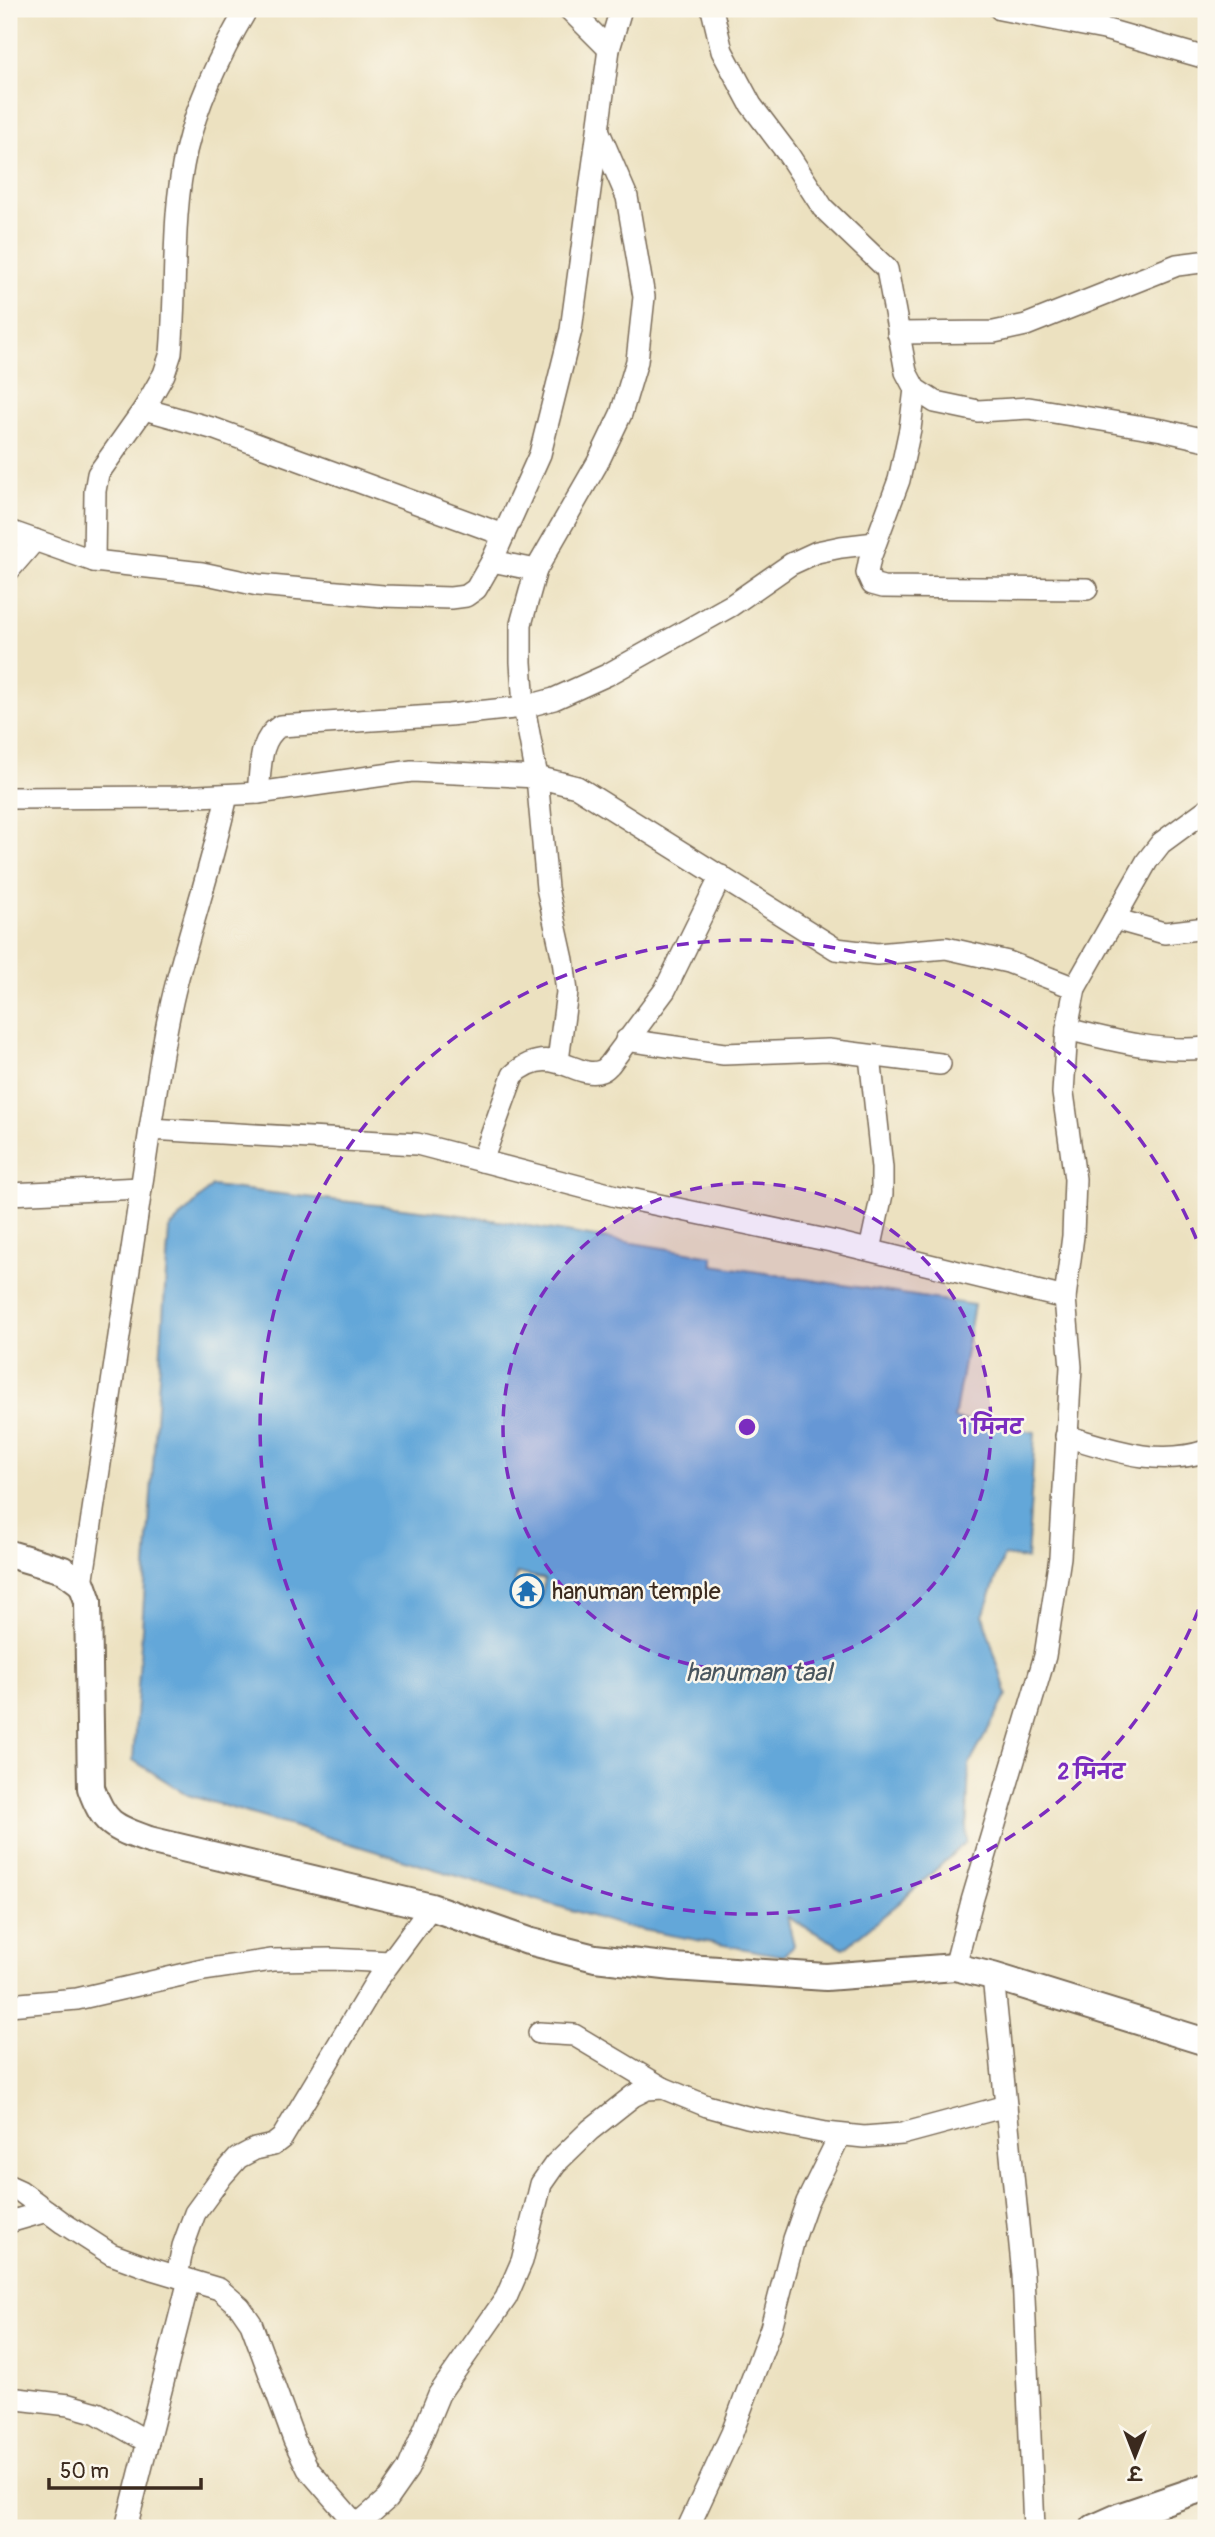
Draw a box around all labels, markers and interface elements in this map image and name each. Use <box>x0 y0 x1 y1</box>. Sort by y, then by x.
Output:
text: 1 मिनट <box>959 1411 1025 1441</box>
centre of rings <box>735 1415 759 1439</box>
temple icon: hanuman temple <box>508 1572 546 1610</box>
place label: hanuman temple <box>552 1577 721 1606</box>
water label: hanuman taal <box>686 1657 835 1689</box>
text: 2 मिनट <box>1057 1756 1127 1786</box>
north arrow <box>1100 2422 1170 2492</box>
scale bar <box>49 2446 201 2490</box>
text: 50 m <box>60 2458 109 2485</box>
text: उ <box>1126 2460 1143 2484</box>

